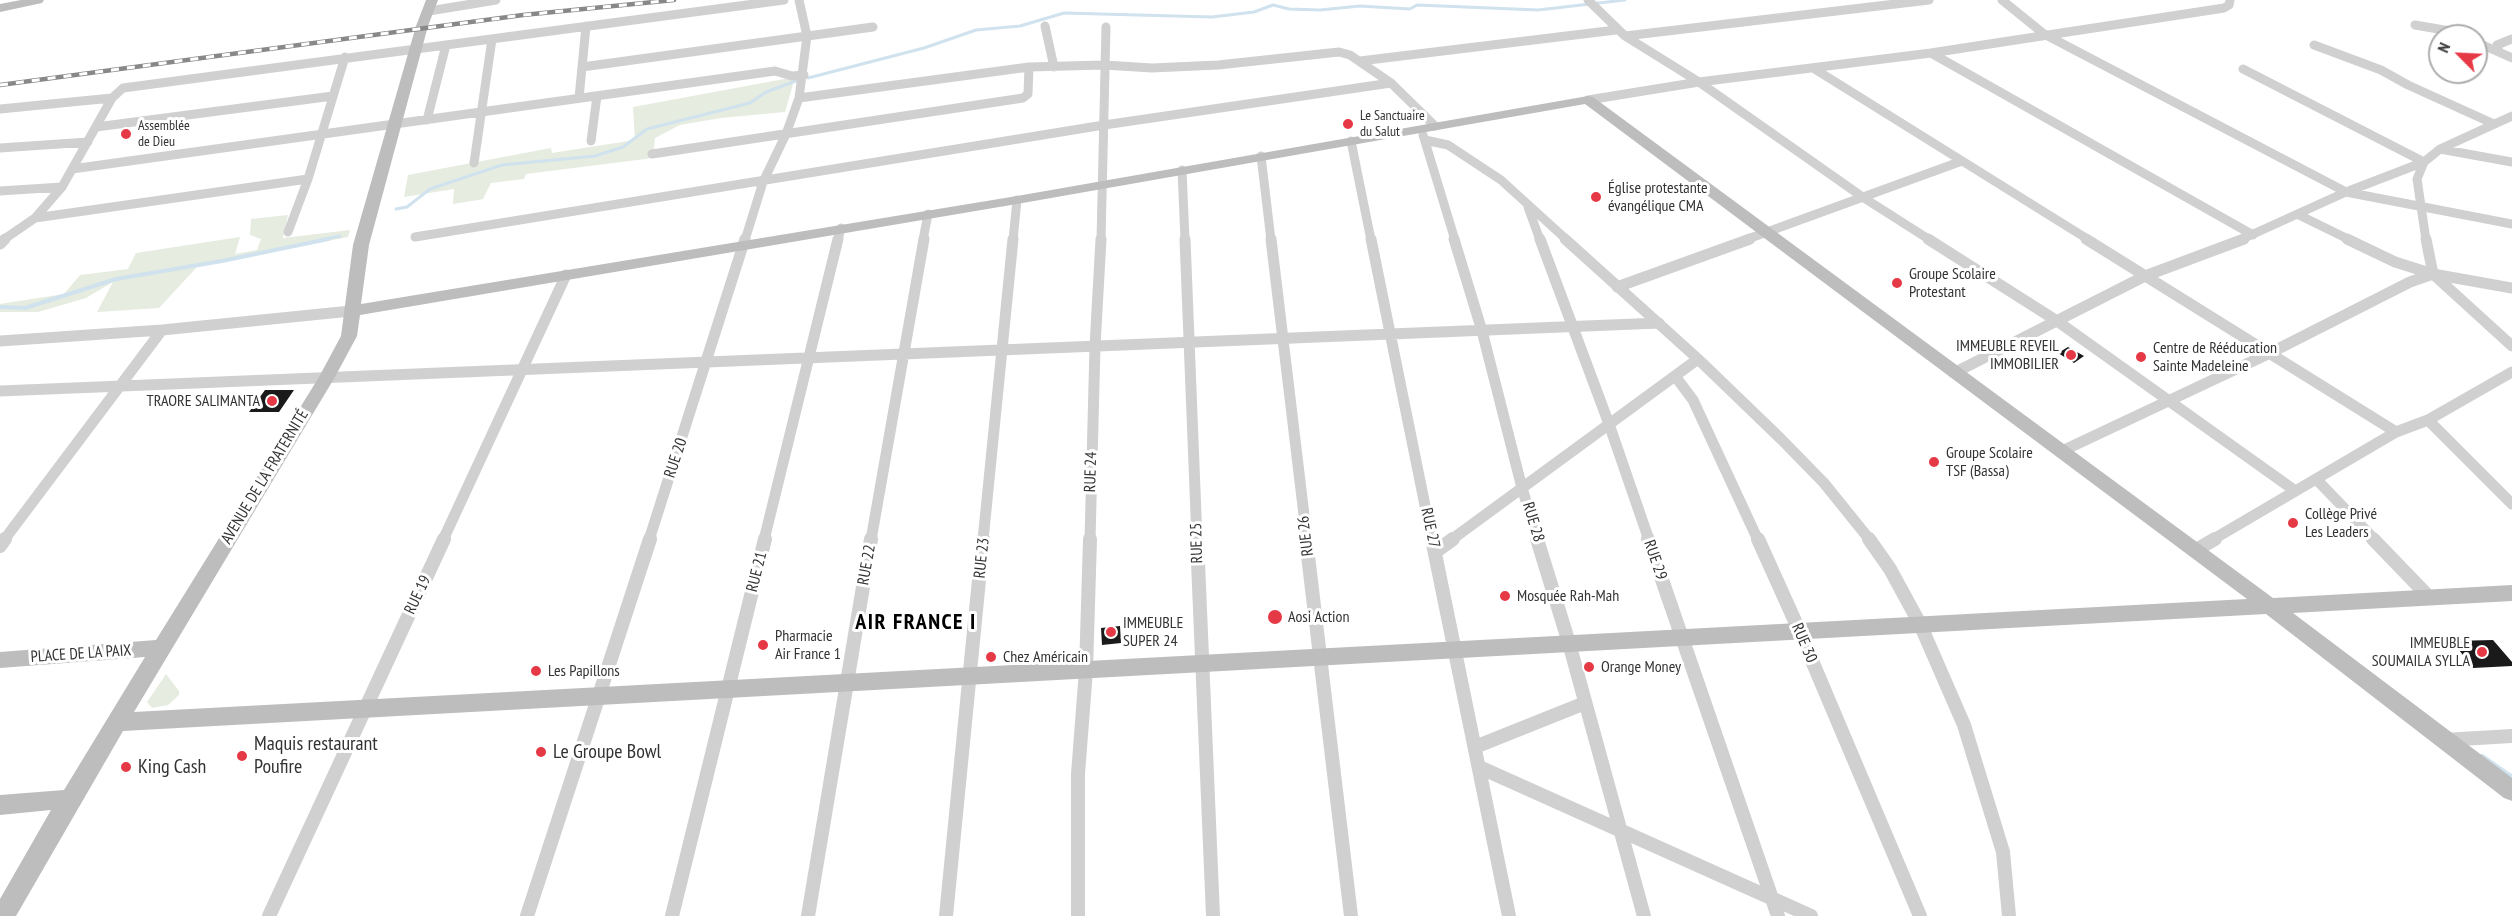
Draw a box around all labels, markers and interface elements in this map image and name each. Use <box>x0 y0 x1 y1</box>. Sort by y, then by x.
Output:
north arrow <box>2428 24 2488 84</box>
text: N <box>2432 39 2454 56</box>
place label: Le Sanctuaire du Salut <box>1360 108 1425 140</box>
marker: Le Sanctuaire du Salut <box>1341 117 1355 131</box>
place label: Assemblée de Dieu <box>138 118 190 150</box>
marker: Assemblée de Dieu <box>119 127 133 141</box>
place label: Église protestante évangélique CMA <box>1608 178 1708 216</box>
marker: Église protestante évangélique CMA <box>1589 190 1603 204</box>
place label: Groupe Scolaire Protestant <box>1909 264 1996 302</box>
marker: Groupe Scolaire Protestant <box>1890 276 1904 290</box>
place label: IMMEUBLE REVEIL IMMOBILIER <box>1956 336 2059 374</box>
place label: Centre de Rééducation Sainte Madeleine <box>2153 338 2277 376</box>
marker: IMMEUBLE REVEIL IMMOBILIER <box>2064 348 2078 362</box>
marker: Centre de Rééducation Sainte Madeleine <box>2134 350 2148 364</box>
place label: TRAORE SALIMANTA <box>147 391 260 411</box>
marker: TRAORE SALIMANTA <box>265 394 279 408</box>
street label: AVENUE DE LA FRATERNITÉ <box>217 406 313 548</box>
street label: RUE 20 <box>661 436 691 480</box>
place label: Groupe Scolaire TSF (Bassa) <box>1946 443 2033 481</box>
street label: RUE 24 <box>1081 451 1101 493</box>
marker: Groupe Scolaire TSF (Bassa) <box>1927 455 1941 469</box>
street label: RUE 28 <box>1518 500 1548 544</box>
place label: Collège Privé Les Leaders <box>2305 504 2377 542</box>
street label: RUE 27 <box>1416 506 1444 550</box>
street label: RUE 26 <box>1294 515 1318 557</box>
marker: Collège Privé Les Leaders <box>2286 516 2300 530</box>
street label: RUE 25 <box>1187 522 1207 564</box>
street label: RUE 23 <box>970 537 994 579</box>
street label: RUE 29 <box>1639 538 1671 582</box>
street label: RUE 22 <box>854 543 880 587</box>
street label: RUE 21 <box>743 550 771 594</box>
street label: RUE 19 <box>401 573 435 617</box>
place label: Mosquée Rah-Mah <box>1517 586 1619 606</box>
marker: Mosquée Rah-Mah <box>1498 589 1512 603</box>
place label: Aosi Action <box>1288 607 1349 627</box>
marker: Aosi Action <box>1266 608 1284 626</box>
district label: AIR FRANCE I <box>855 610 977 636</box>
place label: IMMEUBLE SUPER 24 <box>1123 613 1183 651</box>
street label: RUE 30 <box>1787 621 1821 665</box>
marker: IMMEUBLE SUPER 24 <box>1104 625 1118 639</box>
place label: Pharmacie Air France 1 <box>775 626 841 664</box>
place label: IMMEUBLE SOUMAILA SYLLA <box>2372 633 2470 671</box>
marker: Pharmacie Air France 1 <box>756 638 770 652</box>
street label: PLACE DE LA PAIX <box>30 641 132 667</box>
marker: IMMEUBLE SOUMAILA SYLLA <box>2475 645 2489 659</box>
place label: Chez Américain <box>1003 647 1088 667</box>
marker: Chez Américain <box>984 650 998 664</box>
place label: Orange Money <box>1601 657 1681 677</box>
marker: Orange Money <box>1582 660 1596 674</box>
place label: Les Papillons <box>548 661 620 681</box>
marker: Les Papillons <box>529 664 543 678</box>
place label: Maquis restaurant Poufire <box>254 732 378 779</box>
place label: Le Groupe Bowl <box>553 740 661 764</box>
marker: Le Groupe Bowl <box>534 745 548 759</box>
marker: Maquis restaurant Poufire <box>235 749 249 763</box>
place label: King Cash <box>138 755 206 779</box>
marker: King Cash <box>119 760 133 774</box>

